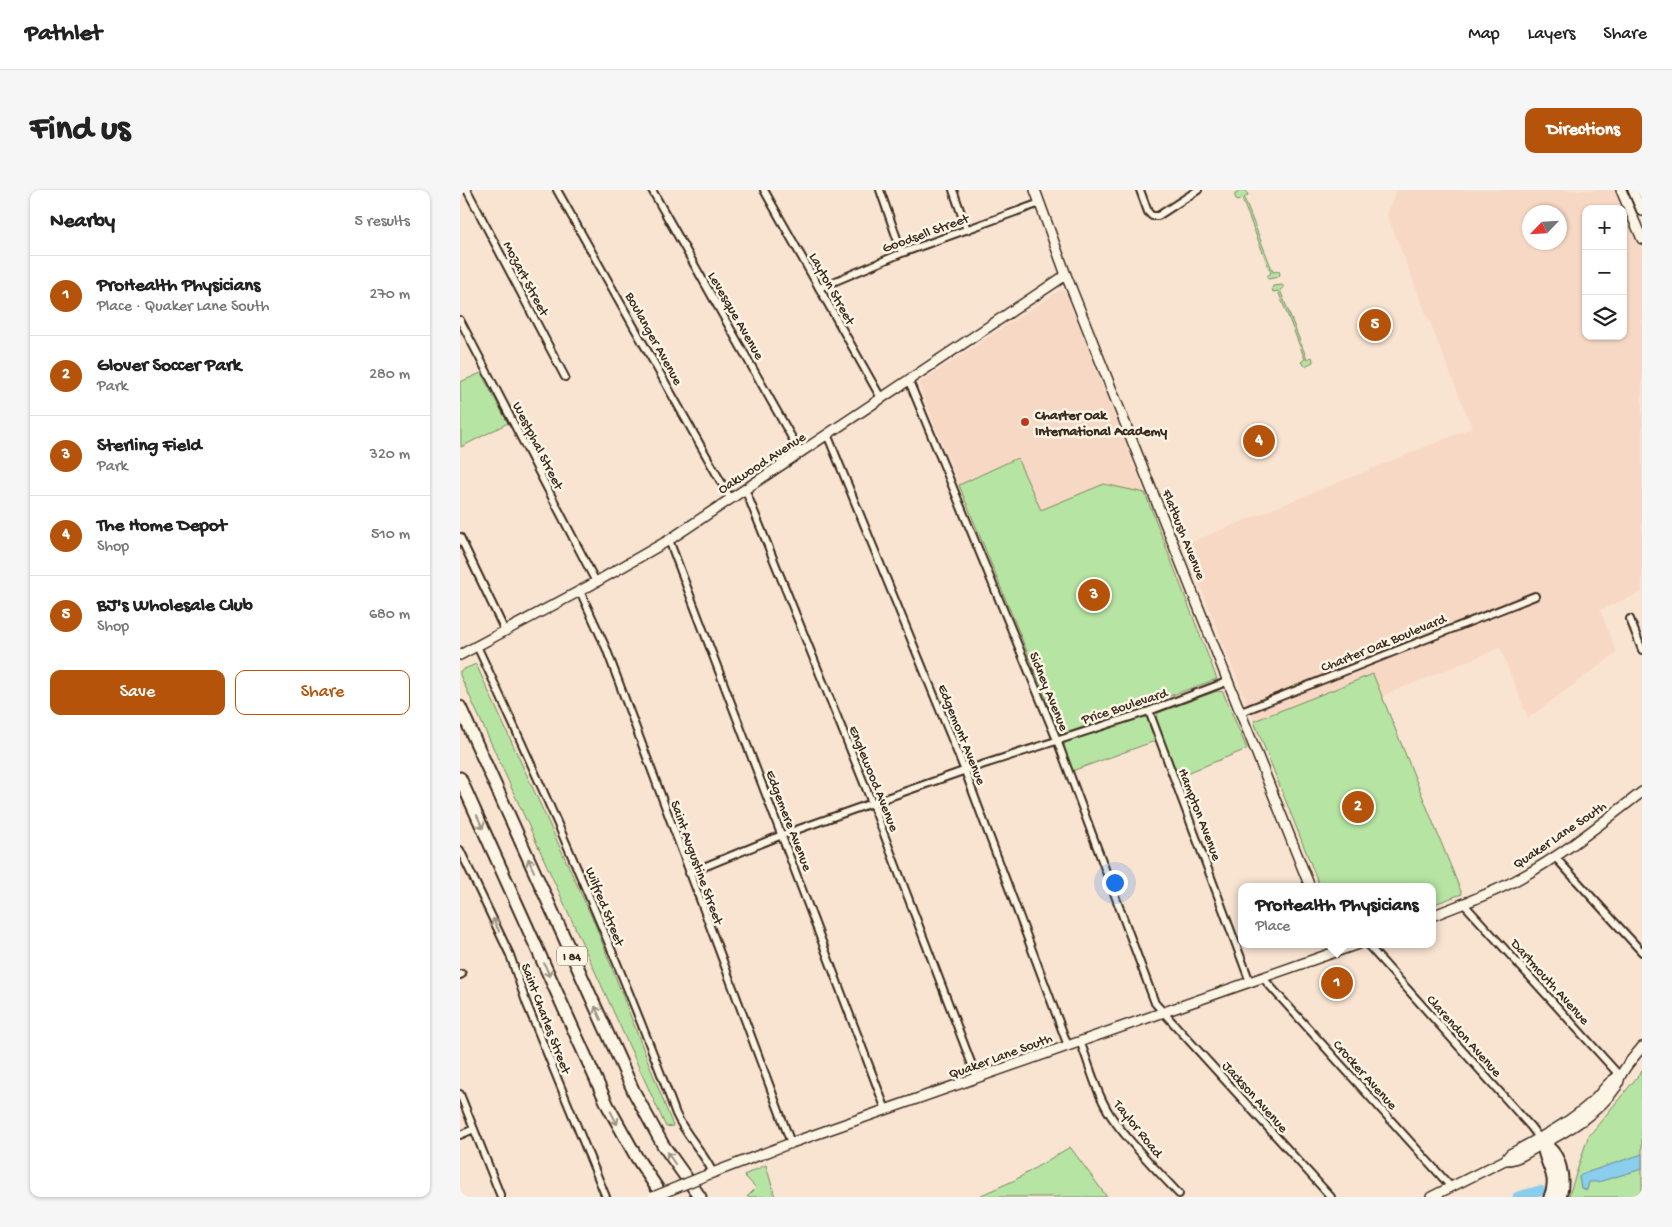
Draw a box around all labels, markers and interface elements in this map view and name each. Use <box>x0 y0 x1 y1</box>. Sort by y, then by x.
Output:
text: Pathlet <box>25 20 102 49</box>
text: Map <box>1468 24 1500 45</box>
text: Layers <box>1528 24 1575 45</box>
text: Share <box>1603 24 1647 45</box>
button: Directions <box>1525 108 1642 153</box>
text: Find us <box>30 110 130 151</box>
north arrow <box>1522 205 1567 250</box>
map controls <box>1582 205 1627 340</box>
button: + <box>1582 205 1627 250</box>
text: Nearby <box>50 210 115 235</box>
street label: Goodsell Street <box>880 210 973 258</box>
text: 5 results <box>355 213 410 232</box>
street label: Mozart Street <box>498 239 552 321</box>
street label: Layton Street <box>804 250 858 329</box>
button: − <box>1582 250 1627 295</box>
street label: Levesque Avenue <box>703 269 767 364</box>
text: ProHealth Physicians <box>97 275 260 298</box>
text: 1 <box>63 286 69 305</box>
text: 270 m <box>370 286 410 305</box>
street label: Boulanger Avenue <box>620 289 686 390</box>
button: layers <box>1582 295 1627 340</box>
text: Place · Quaker Lane South <box>97 298 269 317</box>
pin: 5 <box>1359 306 1391 344</box>
text: Glover Soccer Park <box>97 355 241 378</box>
text: 2 <box>62 366 70 385</box>
text: 280 m <box>369 366 410 385</box>
text: Park <box>97 378 128 397</box>
street label: Westphal Street <box>507 400 567 494</box>
place label: Charter Oak International Academy <box>1034 408 1167 441</box>
marker: Charter Oak International Academy <box>1019 416 1031 428</box>
pin: 4 <box>1243 422 1275 460</box>
street label: Oakwood Avenue <box>715 429 810 499</box>
text: Sterling Field <box>97 435 202 458</box>
text: 3 <box>62 446 70 465</box>
text: 320 m <box>370 446 410 465</box>
text: Park <box>97 458 128 477</box>
street label: Flatbush Avenue <box>1156 486 1209 583</box>
text: The Home Depot <box>97 515 226 538</box>
text: 4 <box>62 526 70 545</box>
text: 510 m <box>371 526 410 545</box>
text: Shop <box>97 538 129 557</box>
pin: 3 <box>1078 576 1110 614</box>
text: BJ's Wholesale Club <box>97 595 253 618</box>
text: 5 <box>62 606 70 625</box>
text: 680 m <box>369 606 410 625</box>
street label: Charter Oak Boulevard <box>1319 611 1451 677</box>
text: Shop <box>97 618 129 637</box>
street label: Sidney Avenue <box>1024 650 1072 735</box>
button: Save <box>50 670 225 715</box>
button: Share <box>235 670 410 715</box>
street label: Edgemont Avenue <box>933 682 989 788</box>
street label: Price Boulevard <box>1079 685 1172 730</box>
street label: Englewood Avenue <box>844 724 902 835</box>
street label: Hampton Avenue <box>1173 766 1224 864</box>
street label: Edgemere Avenue <box>761 768 815 875</box>
pin: 2 <box>1342 788 1374 826</box>
street label: Quaker Lane South <box>1510 798 1611 874</box>
street label: Saint Augustine Street <box>665 799 726 928</box>
one-way arrow <box>476 814 485 829</box>
one-way arrow <box>526 858 536 873</box>
street label: Wilfred Street <box>580 865 628 950</box>
your location <box>1102 870 1128 896</box>
popup <box>1238 883 1436 948</box>
text: ProHealth Physicians <box>1255 895 1419 918</box>
one-way arrow <box>490 918 500 933</box>
text: Place <box>1255 918 1290 937</box>
street label: Dartmouth Avenue <box>1505 935 1593 1030</box>
road number: I 84 <box>557 946 587 966</box>
street label: Saint Charles Street <box>516 961 574 1078</box>
one-way arrow <box>542 962 552 977</box>
pin: 1 <box>1321 964 1353 1002</box>
street label: Clarendon Avenue <box>1422 992 1505 1082</box>
one-way arrow <box>593 1006 602 1021</box>
street label: Quaker Lane South <box>947 1031 1055 1084</box>
street label: Crocker Avenue <box>1328 1037 1401 1115</box>
street label: Jackson Avenue <box>1217 1058 1291 1138</box>
street label: Taylor Road <box>1108 1097 1167 1163</box>
one-way arrow <box>610 1110 619 1125</box>
one-way arrow <box>666 1151 676 1165</box>

